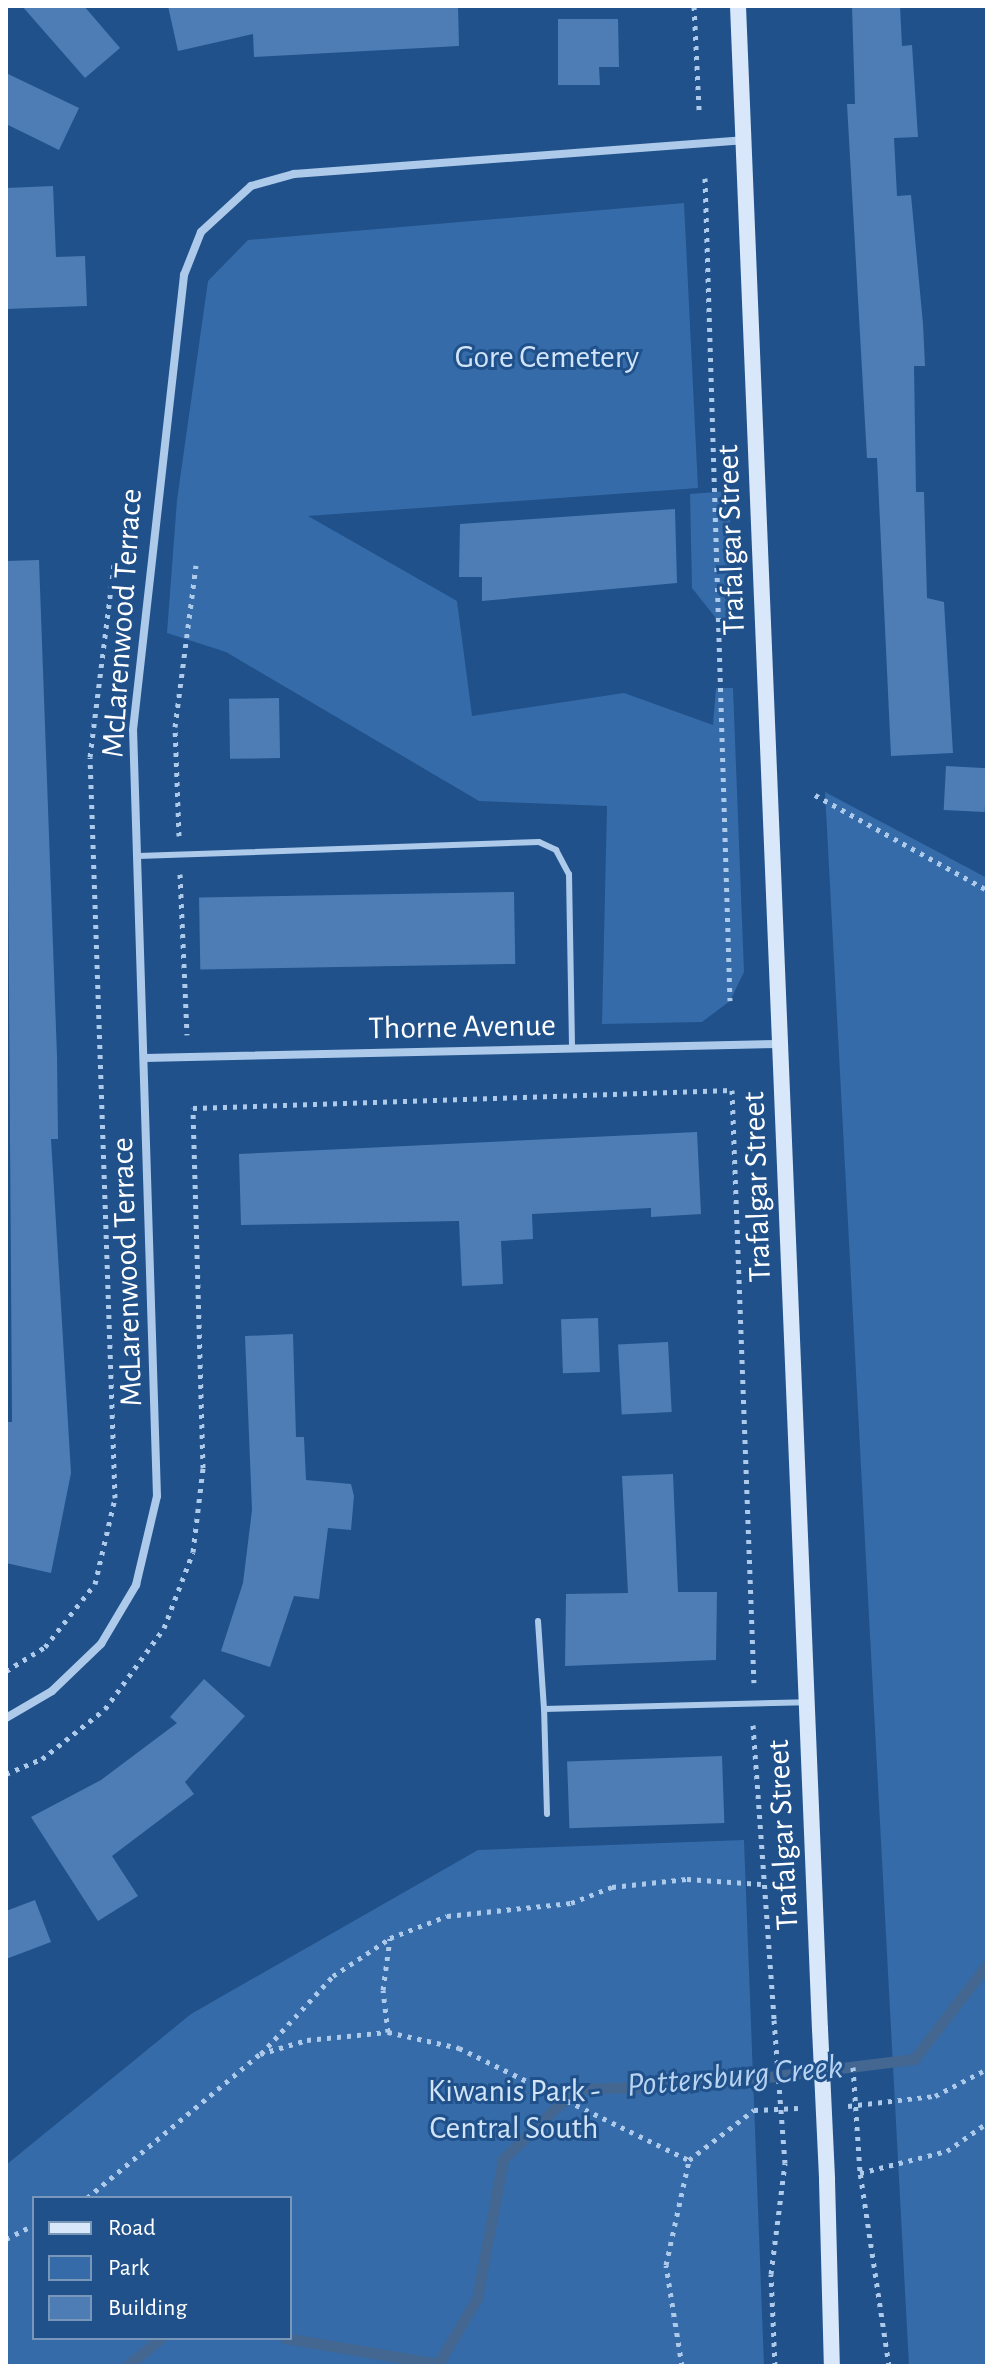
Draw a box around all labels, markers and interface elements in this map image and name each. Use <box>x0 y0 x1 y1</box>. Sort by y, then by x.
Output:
park label: Gore Cemetery <box>455 338 639 376</box>
street label: Trafalgar Street <box>708 444 754 636</box>
street label: McLarenwood Terrace <box>93 487 151 759</box>
street label: Thorne Avenue <box>368 1006 556 1048</box>
street label: Trafalgar Street <box>734 1091 780 1283</box>
street label: McLarenwood Terrace <box>103 1137 151 1407</box>
street label: Trafalgar Street <box>759 1739 807 1931</box>
water label: Pottersburg Creek <box>625 2047 845 2107</box>
park label: Kiwanis Park - Central South <box>428 2073 600 2148</box>
legend <box>32 2196 292 2340</box>
text: Road <box>108 2216 156 2240</box>
text: Park <box>108 2256 149 2280</box>
text: Building <box>108 2296 187 2320</box>

